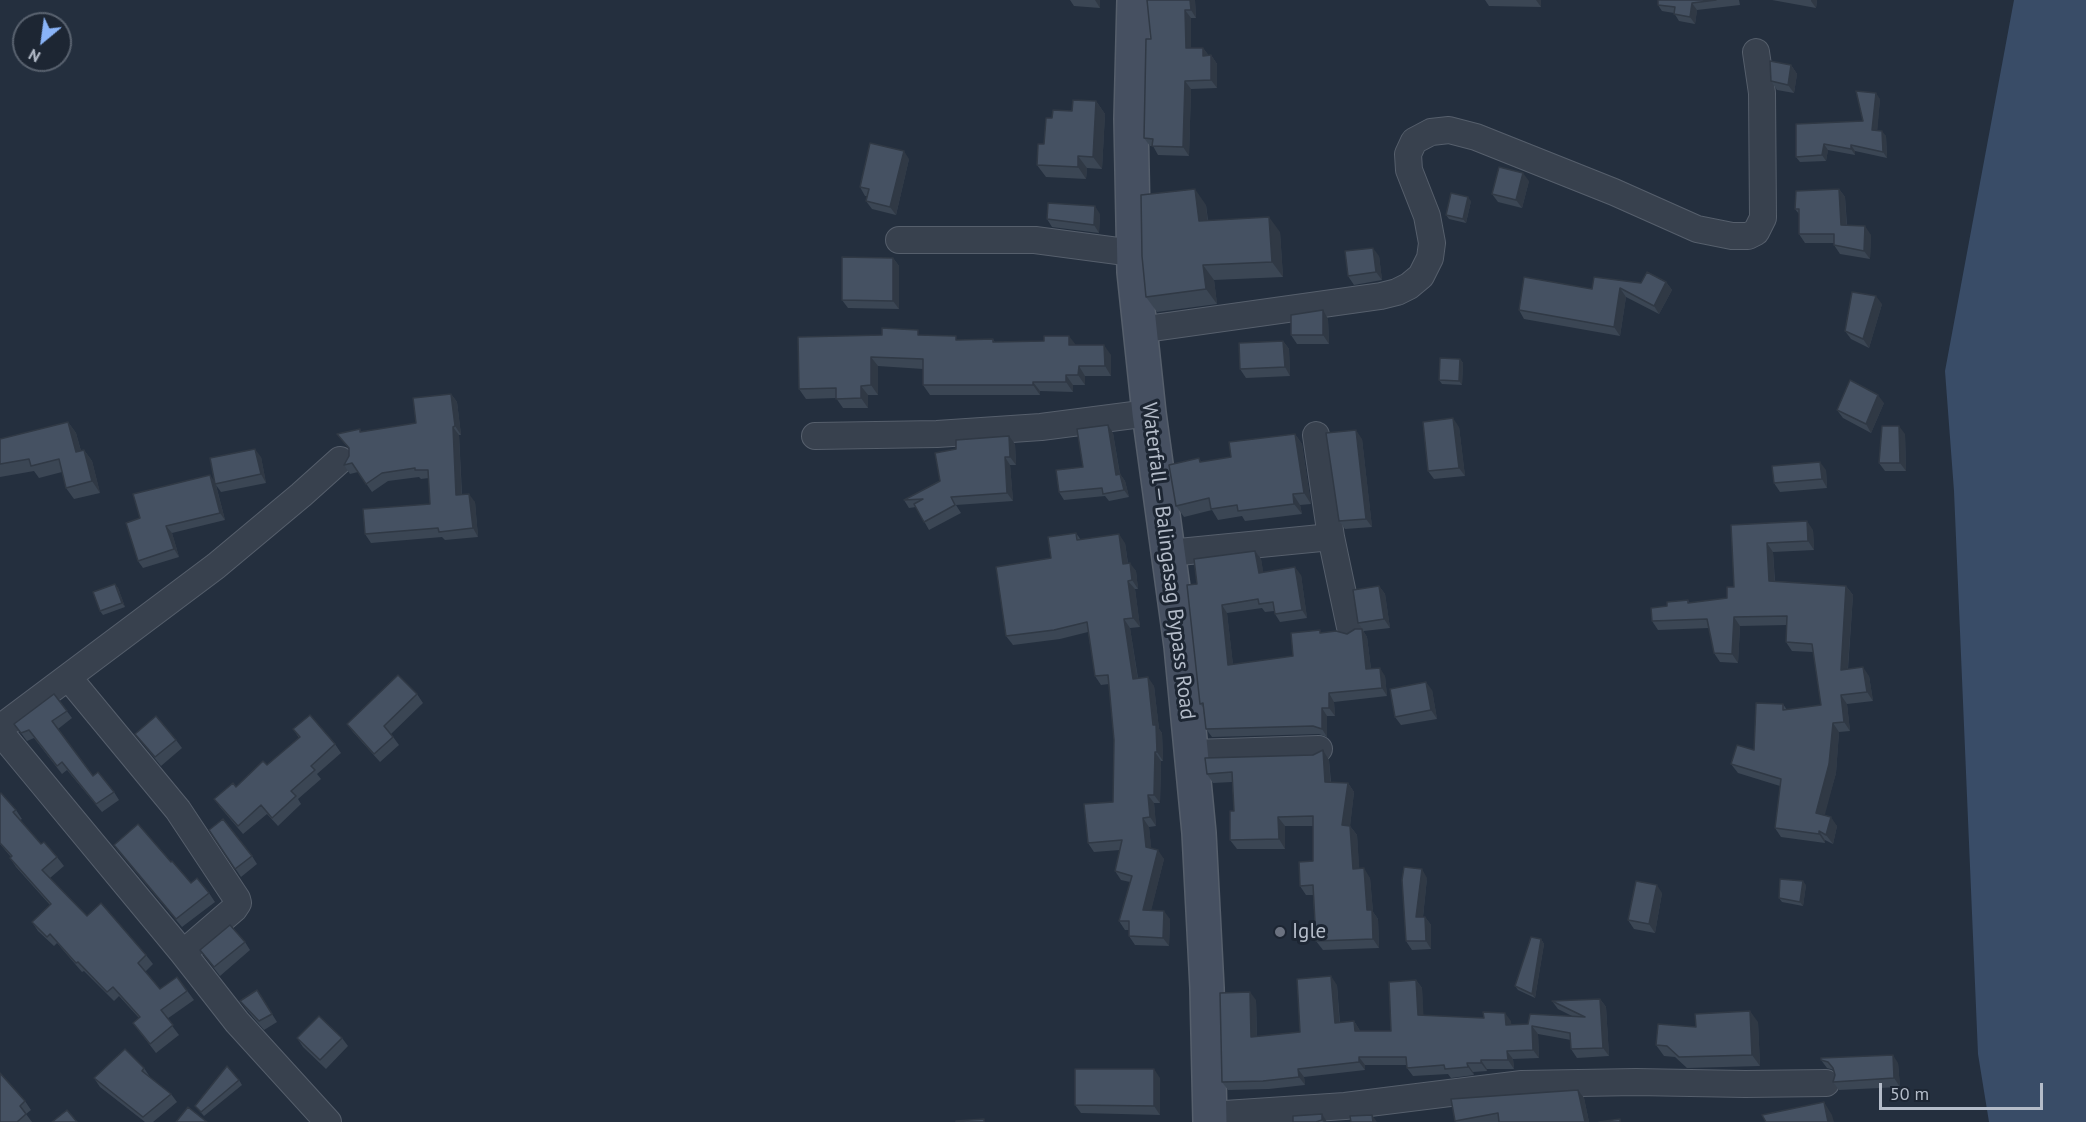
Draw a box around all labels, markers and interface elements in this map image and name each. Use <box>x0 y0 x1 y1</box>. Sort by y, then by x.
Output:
north arrow <box>12 12 72 72</box>
text: N <box>25 45 44 67</box>
street label: Waterfall ‒ Balingasag Bypass Road <box>1136 401 1200 721</box>
place label: Igle <box>1292 919 1326 945</box>
marker: Igle <box>1273 925 1287 939</box>
scale bar <box>1882 1071 2046 1109</box>
text: 50 m <box>1890 1082 1929 1105</box>

